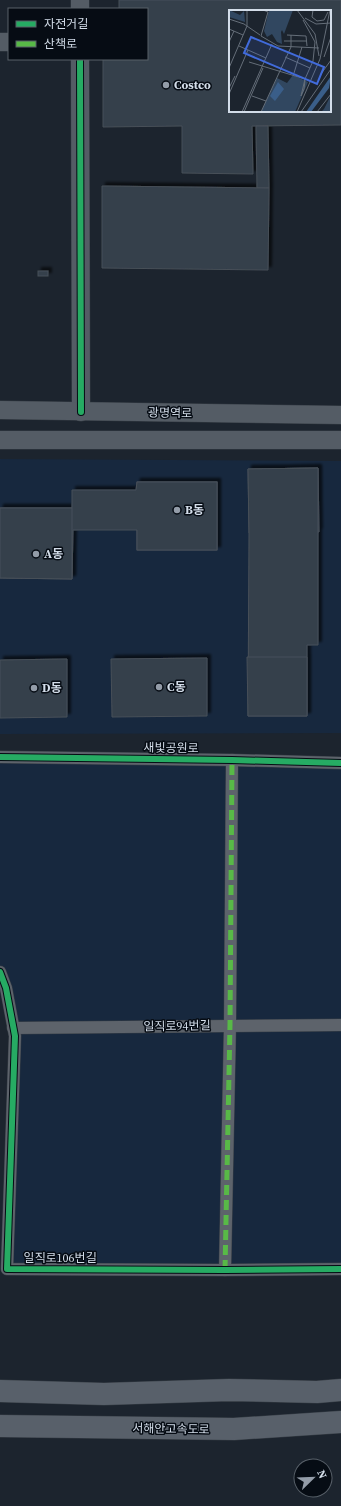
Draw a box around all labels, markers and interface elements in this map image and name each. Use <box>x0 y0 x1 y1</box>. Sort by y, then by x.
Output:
legend <box>8 8 148 60</box>
inset map <box>229 10 331 112</box>
text: 자전거길 <box>44 16 88 32</box>
text: 산책로 <box>44 36 77 52</box>
place label: Costco <box>174 77 211 93</box>
marker: Costco <box>161 80 171 90</box>
street label: 광명역로 <box>148 405 192 421</box>
place label: B동 <box>185 502 204 518</box>
marker: B동 <box>172 505 182 515</box>
place label: A동 <box>44 546 63 562</box>
marker: A동 <box>31 549 41 559</box>
place label: C동 <box>167 679 186 695</box>
place label: D동 <box>42 680 62 696</box>
marker: C동 <box>154 682 164 692</box>
marker: D동 <box>29 683 39 693</box>
street label: 새빛공원로 <box>143 740 199 756</box>
street label: 일직로94번길 <box>143 1017 211 1035</box>
street label: 일직로106번길 <box>23 1250 97 1266</box>
street label: 서해안고속도로 <box>132 1420 210 1438</box>
north arrow <box>293 1458 333 1498</box>
text: N <box>313 1468 330 1481</box>

